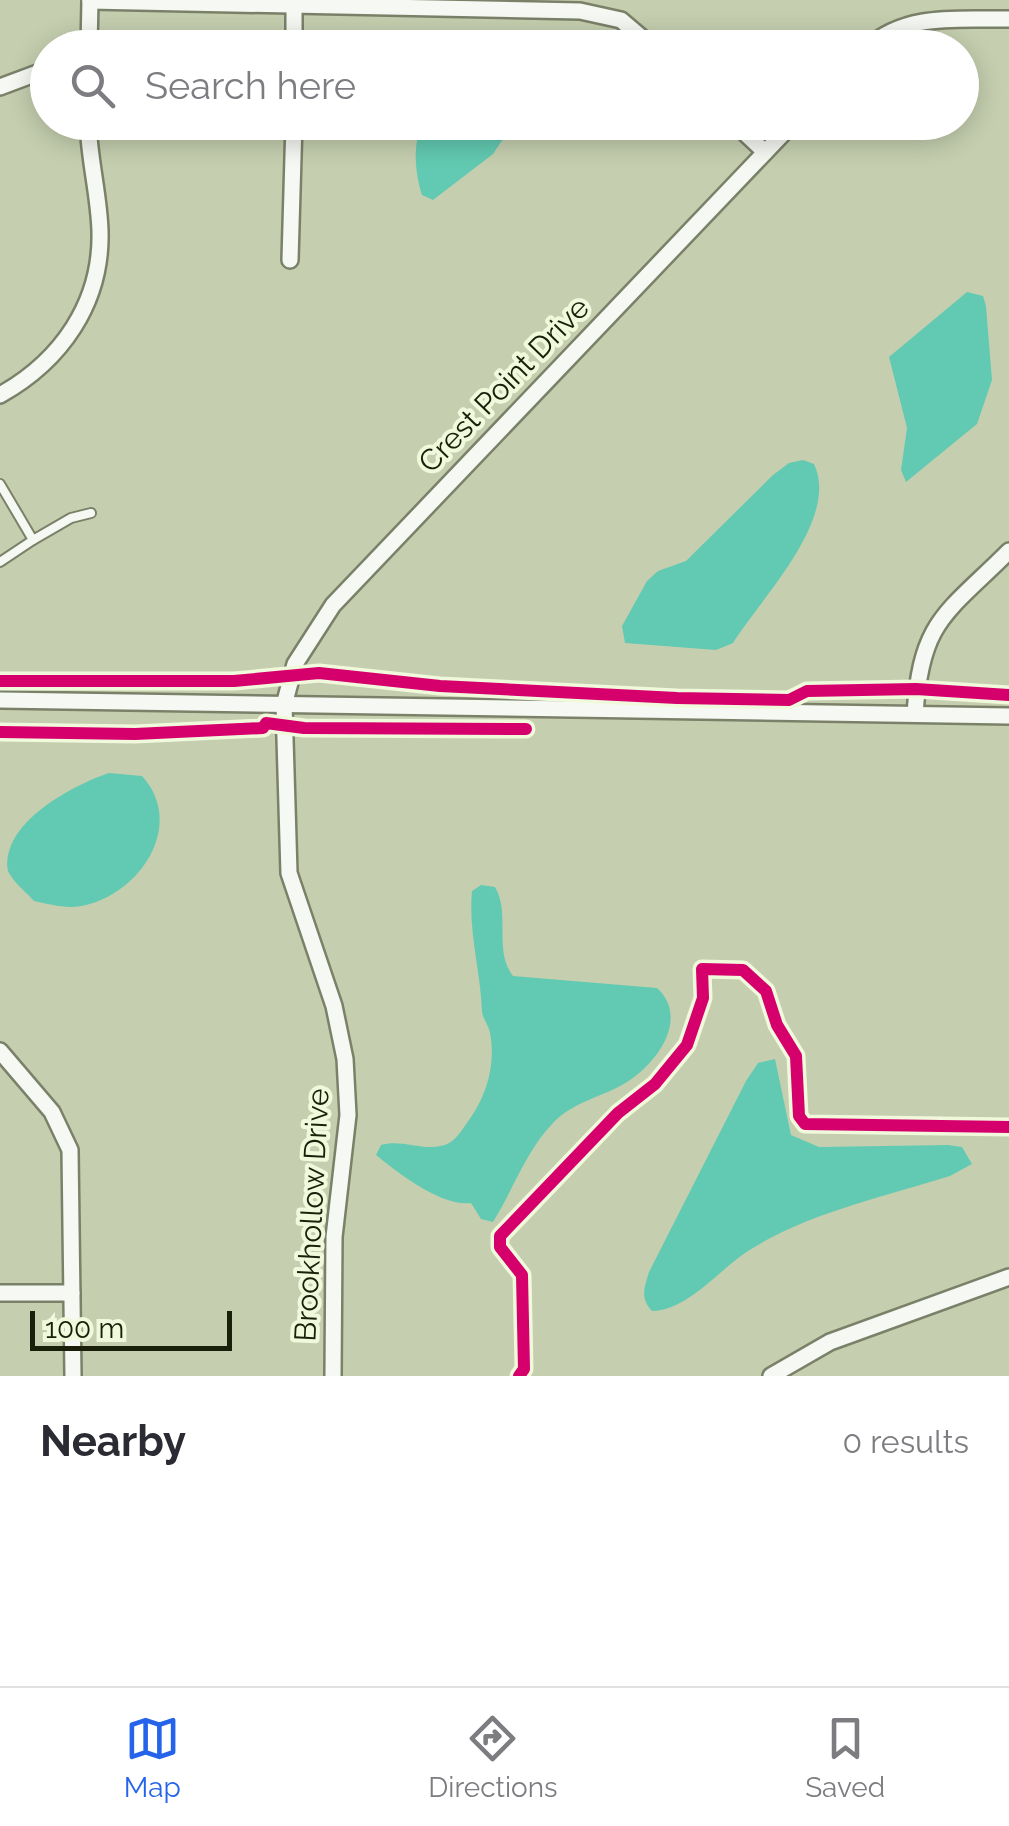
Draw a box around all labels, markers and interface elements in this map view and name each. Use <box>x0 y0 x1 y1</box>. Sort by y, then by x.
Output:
search box <box>30 30 979 140</box>
icon: search <box>65 58 120 113</box>
text: Search here <box>145 63 356 108</box>
street label: Crest Point Drive <box>411 290 596 479</box>
street label: Brookhollow Drive <box>287 1088 336 1342</box>
scale bar <box>30 1306 232 1350</box>
text: 100 m <box>45 1312 124 1345</box>
text: Nearby <box>40 1417 186 1466</box>
text: 0 results <box>842 1423 969 1460</box>
tab: Map <box>124 1711 181 1804</box>
tab: Directions <box>428 1711 558 1804</box>
tab: Saved <box>805 1711 885 1804</box>

